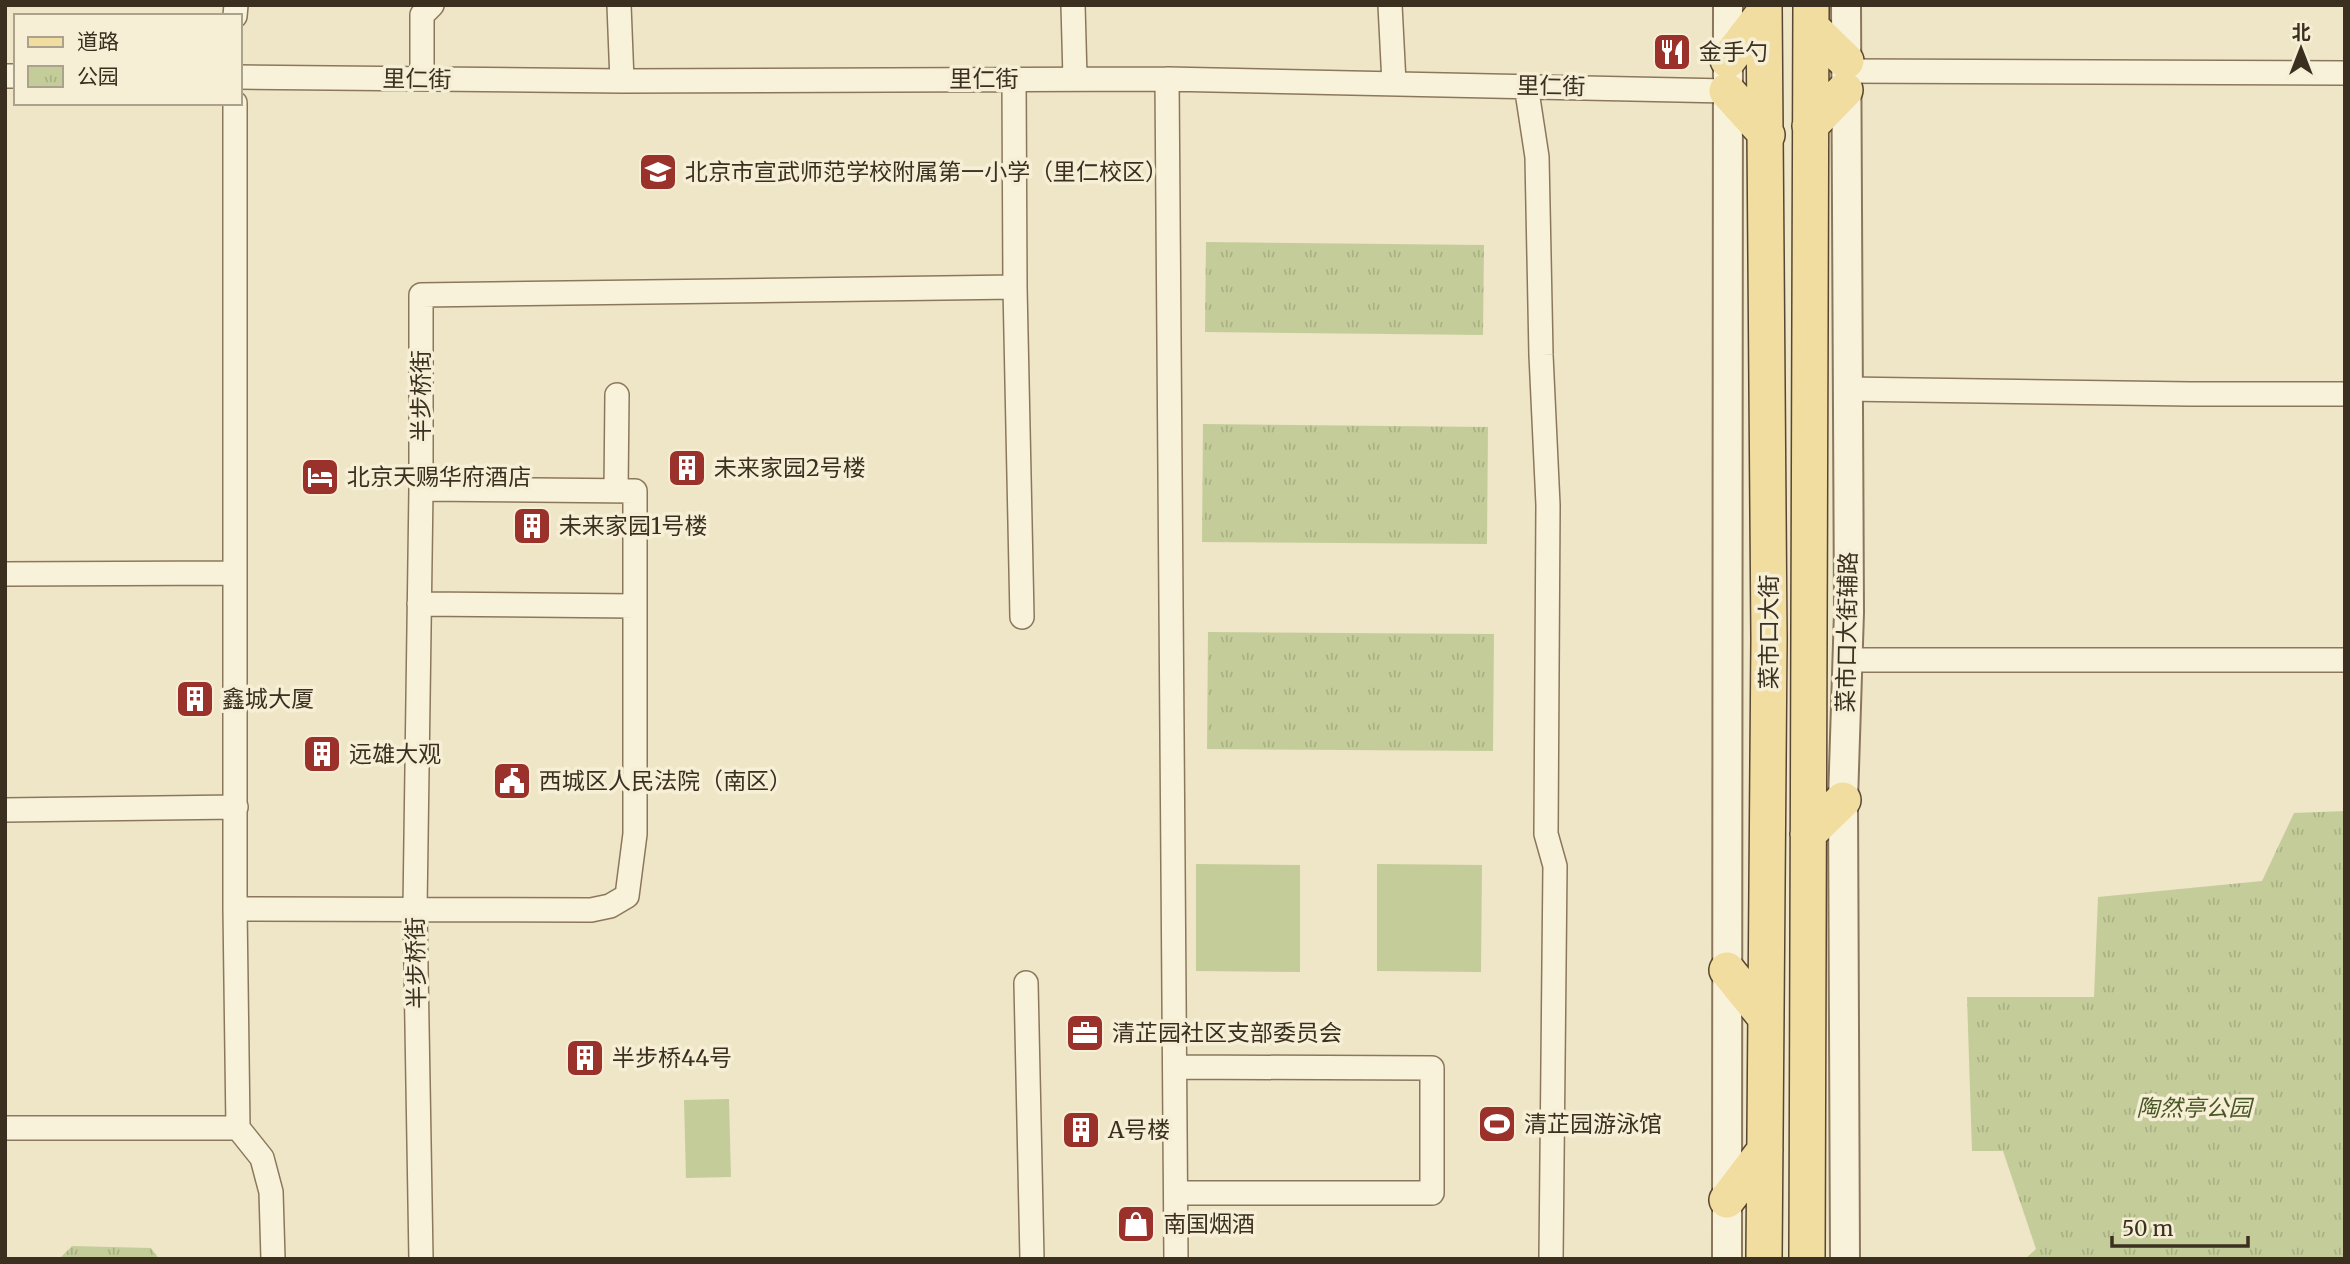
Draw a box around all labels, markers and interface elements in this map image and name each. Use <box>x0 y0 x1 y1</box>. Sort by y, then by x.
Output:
legend <box>14 14 242 105</box>
north arrow <box>2266 14 2336 84</box>
text: 北 <box>2291 20 2311 44</box>
text: 道路 <box>77 28 119 55</box>
restaurant icon: 金手勺 <box>1651 31 1693 73</box>
place label: 金手勺 <box>1699 37 1768 66</box>
text: 公园 <box>77 63 119 90</box>
street label: 里仁街 <box>382 63 452 94</box>
street label: 里仁街 <box>950 64 1019 93</box>
street label: 里仁街 <box>1516 70 1586 101</box>
school or university icon: 北京市宣武师范学校附属第一小学（里仁校区） <box>637 151 679 193</box>
place label: 北京市宣武师范学校附属第一小学（里仁校区） <box>685 157 1168 186</box>
street label: 半步桥街 <box>406 350 435 442</box>
building icon: 未来家园2号楼 <box>666 447 708 489</box>
place label: 未来家园2号楼 <box>714 453 866 482</box>
hotel icon: 北京天赐华府酒店 <box>299 456 341 498</box>
place label: 北京天赐华府酒店 <box>347 462 531 491</box>
building icon: 未来家园1号楼 <box>511 505 553 547</box>
place label: 未来家园1号楼 <box>559 511 707 540</box>
street label: 菜市口大街辅路 <box>1831 551 1862 713</box>
street label: 菜市口大街 <box>1754 575 1783 690</box>
building icon: 鑫城大厦 <box>174 678 216 720</box>
place label: 鑫城大厦 <box>222 684 314 713</box>
building icon: 远雄大观 <box>301 733 343 775</box>
place label: 远雄大观 <box>349 739 441 768</box>
public building icon: 西城区人民法院（南区） <box>491 760 533 802</box>
place label: 西城区人民法院（南区） <box>539 766 792 795</box>
street label: 半步桥街 <box>400 917 431 1009</box>
office icon: 清芷园社区支部委员会 <box>1064 1012 1106 1054</box>
place label: 清芷园社区支部委员会 <box>1112 1018 1342 1047</box>
building icon: 半步桥44号 <box>564 1037 606 1079</box>
place label: 半步桥44号 <box>612 1043 732 1072</box>
park label: 陶然亭公园 <box>2137 1093 2255 1122</box>
sports icon: 清芷园游泳馆 <box>1476 1103 1518 1145</box>
building icon: A号楼 <box>1060 1109 1102 1151</box>
place label: 清芷园游泳馆 <box>1524 1109 1662 1138</box>
place label: A号楼 <box>1107 1115 1170 1144</box>
shop icon: 南国烟酒 <box>1115 1203 1157 1245</box>
scale bar <box>2112 1204 2248 1248</box>
place label: 南国烟酒 <box>1163 1209 1255 1238</box>
text: 50 m <box>2122 1215 2173 1242</box>

